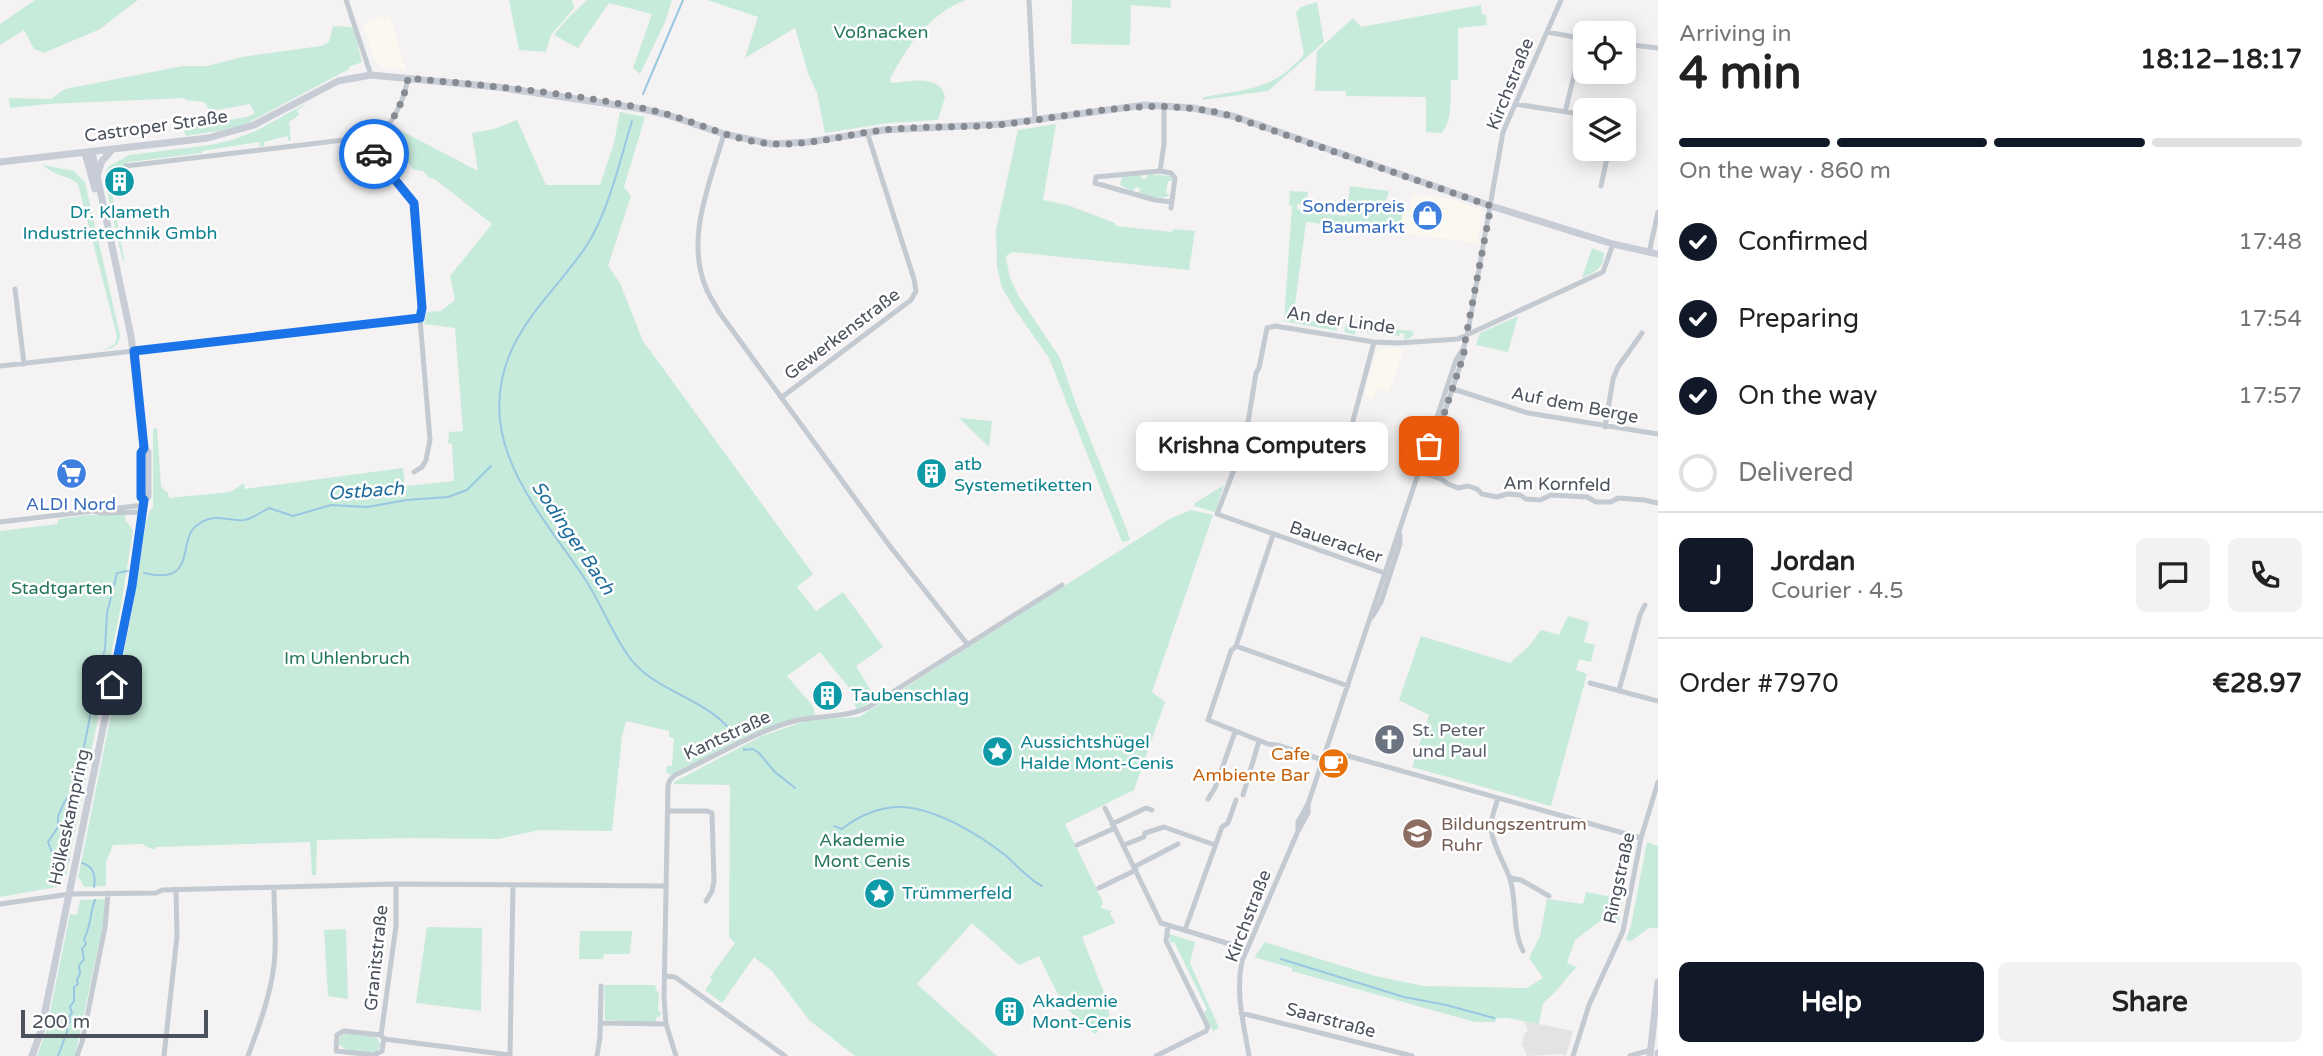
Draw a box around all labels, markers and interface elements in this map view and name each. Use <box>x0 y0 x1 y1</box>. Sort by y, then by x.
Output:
text: Arriving in <box>1679 20 1792 48</box>
park label: Voßnacken <box>834 21 928 43</box>
map controls <box>1573 21 1636 161</box>
button: locate <box>1573 21 1636 84</box>
street label: Kirchstraße <box>1482 35 1538 133</box>
text: 18:12–18:17 <box>2140 44 2302 75</box>
text: 4 min <box>1679 46 1802 101</box>
button: layers <box>1573 98 1636 161</box>
street label: Castroper Straße <box>83 105 229 147</box>
courier <box>339 119 409 189</box>
icon: car <box>355 135 393 173</box>
text: On the way · 860 m <box>1679 157 1891 185</box>
building icon: Dr. Klameth Industrietechnik Gmbh <box>103 164 137 198</box>
place label: Sonderpreis Baumarkt <box>1302 195 1405 238</box>
shop icon: Sonderpreis Baumarkt <box>1411 199 1445 233</box>
place label: Dr. Klameth Industrietechnik Gmbh <box>22 201 218 244</box>
icon: check <box>1679 223 1717 261</box>
text: Confirmed <box>1738 226 1868 257</box>
text: 17:48 <box>2238 228 2302 256</box>
street label: Gewerkenstraße <box>780 283 904 385</box>
icon: check <box>1679 300 1717 338</box>
street label: An der Linde <box>1285 301 1397 339</box>
text: Preparing <box>1738 303 1859 334</box>
text: 17:54 <box>2238 305 2302 333</box>
icon: check <box>1679 377 1717 415</box>
text: On the way <box>1738 380 1878 411</box>
street label: Auf dem Berge <box>1509 382 1641 428</box>
text: 17:57 <box>2238 382 2302 410</box>
pin <box>1399 416 1459 476</box>
callout: Krishna Computers <box>1135 422 1387 471</box>
icon: bag <box>1410 427 1448 465</box>
text: Krishna Computers <box>1158 432 1366 460</box>
place label: atb Systemetiketten <box>954 453 1092 496</box>
supermarket icon: ALDI Nord <box>54 457 88 491</box>
building icon: atb Systemetiketten <box>914 457 948 491</box>
text: Delivered <box>1738 457 1854 488</box>
street label: Am Kornfeld <box>1503 472 1611 496</box>
water label: Ostbach <box>327 477 405 505</box>
water label: Sodinger Bach <box>527 477 619 599</box>
place label: ALDI Nord <box>26 493 116 515</box>
street label: Baueracker <box>1287 516 1386 568</box>
button: chat <box>2136 538 2210 612</box>
button: phone <box>2228 538 2302 612</box>
text: Jordan <box>1771 546 1855 577</box>
text: J <box>1710 560 1722 591</box>
park label: Stadtgarten <box>11 577 113 599</box>
text: Courier · 4.5 <box>1771 577 1904 605</box>
park label: Im Uhlenbruch <box>284 647 410 669</box>
pin <box>82 655 142 715</box>
icon: home <box>93 666 131 704</box>
text: Order #7970 <box>1679 668 1839 699</box>
text: €28.97 <box>2212 668 2302 699</box>
building icon: Taubenschlag <box>811 678 845 712</box>
place label: Taubenschlag <box>851 684 969 706</box>
street label: Kantstraße <box>680 705 774 765</box>
place label: St. Peter und Paul <box>1412 719 1487 762</box>
church icon: St. Peter und Paul <box>1372 723 1406 757</box>
place label: Aussichtshügel Halde Mont-Cenis <box>1020 731 1174 774</box>
place icon: Aussichtshügel Halde Mont-Cenis <box>980 735 1014 769</box>
place label: Cafe Ambiente Bar <box>1192 743 1310 786</box>
street label: Hölkeskampring <box>44 747 94 887</box>
cafe icon: Cafe Ambiente Bar <box>1316 747 1350 781</box>
place label: Bildungszentrum Ruhr <box>1441 813 1587 856</box>
school or university icon: Bildungszentrum Ruhr <box>1401 817 1435 851</box>
park label: Akademie Mont Cenis <box>814 829 910 872</box>
street label: Ringstraße <box>1599 830 1639 926</box>
street label: Kirchstraße <box>1220 867 1276 965</box>
place icon: Trümmerfeld <box>862 876 896 910</box>
place label: Trümmerfeld <box>902 882 1012 904</box>
street label: Granitstraße <box>359 904 393 1012</box>
button: Help <box>1679 962 1984 1042</box>
button: Share <box>1998 962 2302 1042</box>
place label: Akademie Mont-Cenis <box>1032 990 1132 1033</box>
building icon: Akademie Mont-Cenis <box>992 994 1026 1028</box>
street label: Saarstraße <box>1284 997 1378 1043</box>
scale bar <box>21 1007 208 1039</box>
text: 200 m <box>32 1011 90 1033</box>

